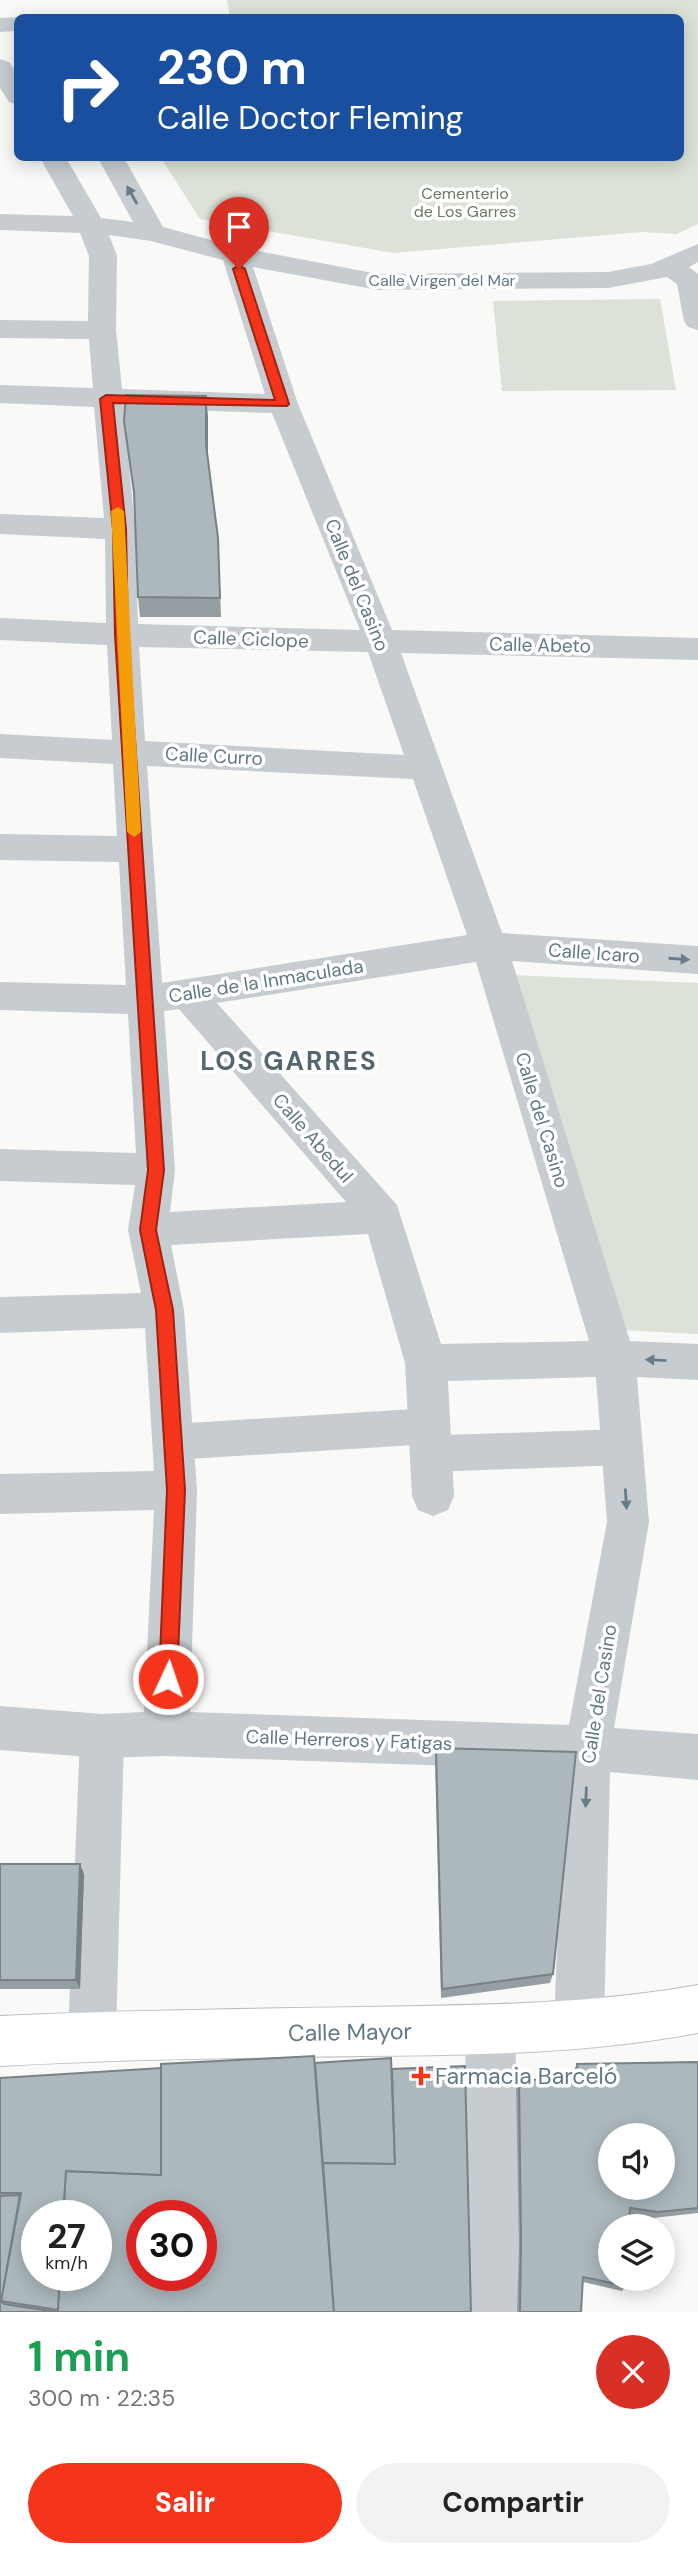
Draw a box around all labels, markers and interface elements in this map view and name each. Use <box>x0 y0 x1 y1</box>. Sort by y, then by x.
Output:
text: 230 m <box>157 35 307 99</box>
icon: right <box>42 42 133 133</box>
text: Calle Doctor Fleming <box>157 97 463 139</box>
park label: Cementerio de Los Garres <box>414 183 516 222</box>
one-way arrow <box>126 185 138 205</box>
pin <box>209 197 269 269</box>
icon: arrive <box>220 208 258 246</box>
street label: Calle Virgen del Mar <box>368 270 516 291</box>
street label: Calle del Casino <box>319 515 395 655</box>
street label: Calle Ciclope <box>193 624 309 654</box>
street label: Calle Abeto <box>489 632 591 658</box>
street label: Calle Curro <box>165 741 263 771</box>
street label: Calle Icaro <box>547 937 641 969</box>
street label: Calle de la Inmaculada <box>167 953 365 1009</box>
one-way arrow <box>669 954 691 965</box>
district label: LOS GARRES <box>200 1044 378 1078</box>
street label: Calle del Casino <box>510 1049 574 1191</box>
street label: Calle Abedul <box>267 1088 359 1188</box>
one-way arrow <box>645 1354 667 1365</box>
one-way arrow <box>621 1488 632 1510</box>
street label: Calle del Casino <box>576 1623 622 1765</box>
position arrow <box>131 1642 205 1716</box>
street label: Calle Herreros y Fatigas <box>245 1724 453 1756</box>
one-way arrow <box>581 1786 592 1808</box>
street label: Calle Mayor <box>288 2016 412 2048</box>
place label: Farmacia Barceló <box>435 2061 617 2091</box>
marker: Farmacia Barceló <box>413 2068 429 2084</box>
map controls <box>598 2123 675 2291</box>
button: sound <box>598 2123 675 2200</box>
speed limit sign: 30 <box>126 2200 217 2291</box>
text: 27 <box>47 2213 86 2259</box>
button: layers <box>598 2214 675 2291</box>
text: km/h <box>45 2251 88 2275</box>
text: 1 min <box>28 2329 130 2384</box>
button: close <box>596 2335 670 2409</box>
text: 300 m · 22:35 <box>28 2383 175 2413</box>
button: Salir <box>28 2463 342 2543</box>
button: Compartir <box>356 2463 670 2543</box>

